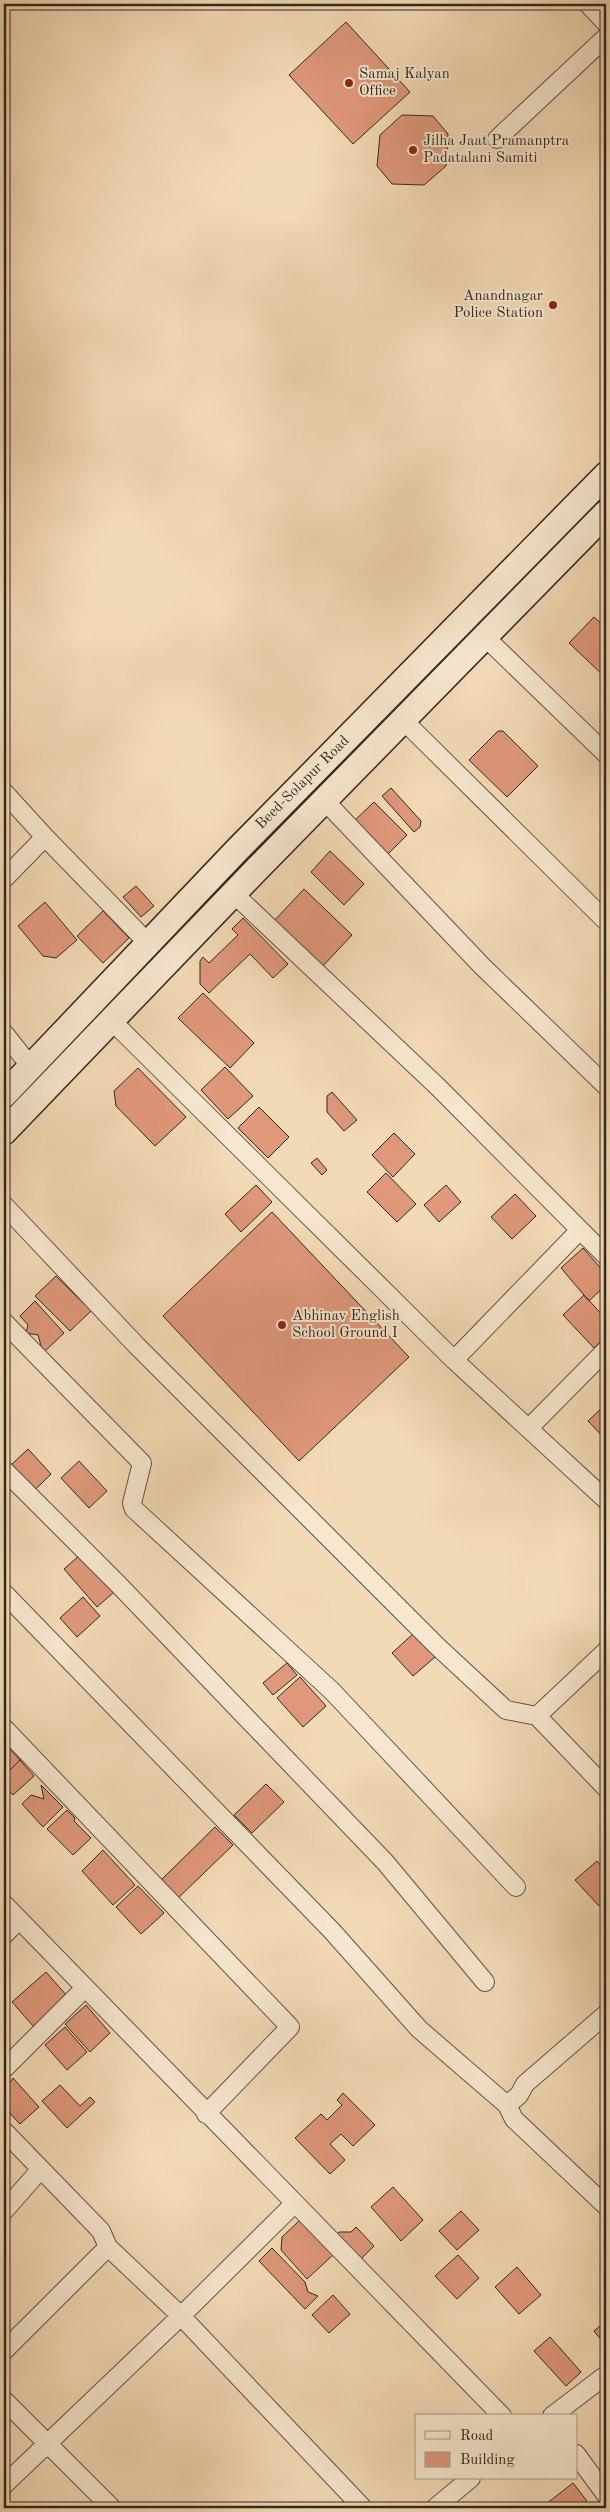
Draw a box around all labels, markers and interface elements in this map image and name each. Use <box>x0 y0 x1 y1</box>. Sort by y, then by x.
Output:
place label: Samaj Kalyan Office <box>359 67 450 99</box>
marker: Samaj Kalyan Office <box>343 77 355 89</box>
place label: Jilha Jaat Pramanptra Padatalani Samiti <box>423 134 570 166</box>
marker: Jilha Jaat Pramanptra Padatalani Samiti <box>407 144 419 156</box>
place label: Anandnagar Police Station <box>454 289 543 321</box>
marker: Anandnagar Police Station <box>547 299 559 311</box>
street label: Beed-Solapur Road <box>253 733 353 833</box>
place label: Abhinav English School Ground I <box>292 1309 400 1341</box>
marker: Abhinav English School Ground I <box>276 1319 288 1331</box>
legend <box>415 2414 578 2480</box>
text: Road <box>460 2429 494 2444</box>
text: Building <box>460 2453 515 2468</box>

